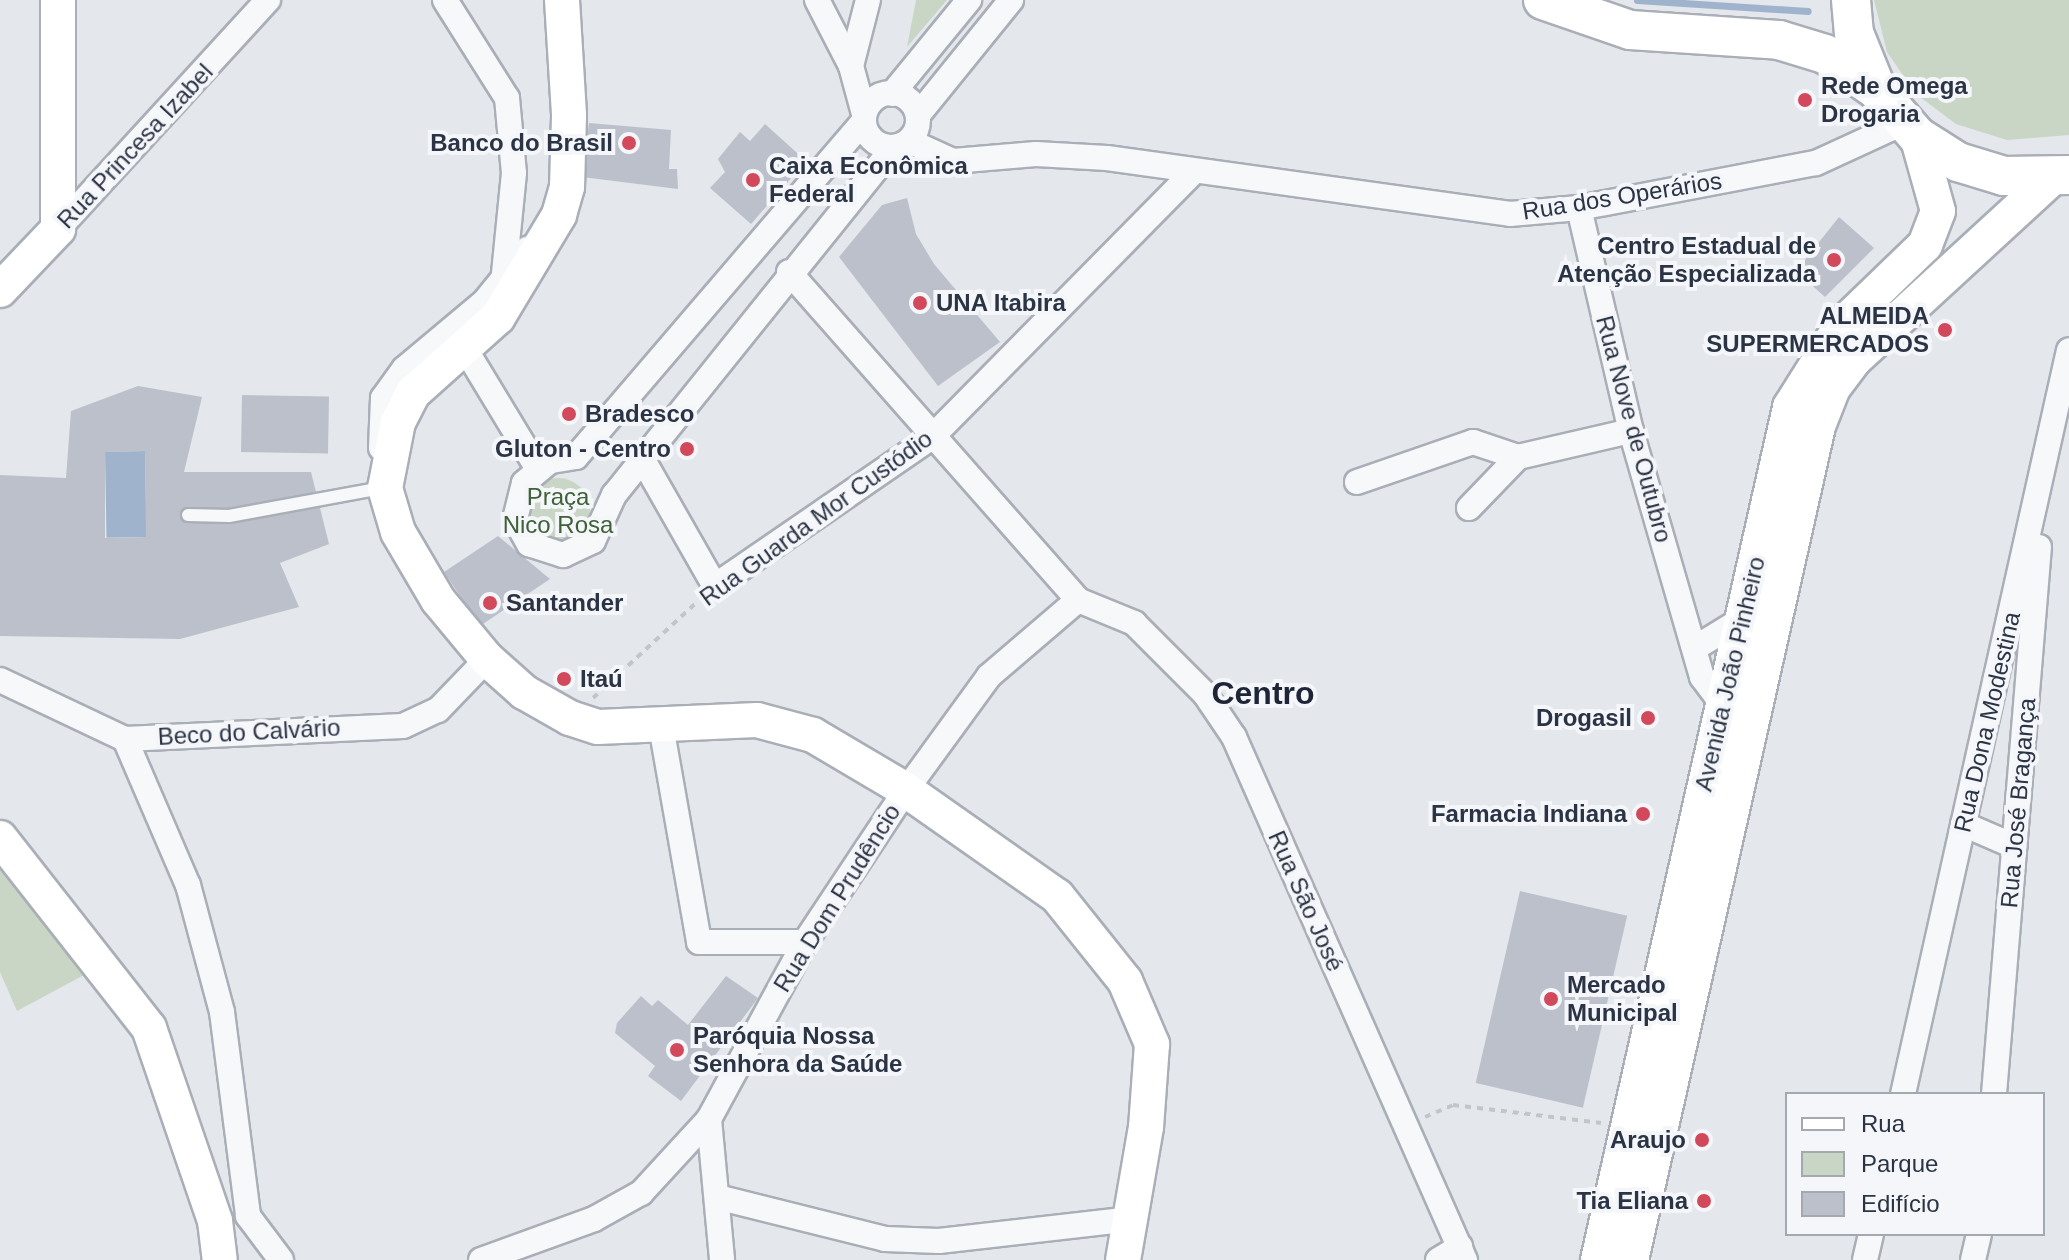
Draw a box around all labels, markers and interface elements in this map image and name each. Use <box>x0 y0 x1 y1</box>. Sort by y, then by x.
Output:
street label: Rua Princesa Izabel <box>51 58 219 234</box>
place label: Rede Omega Drogaria <box>1821 72 1968 128</box>
marker: Rede Omega Drogaria <box>1796 91 1814 109</box>
place label: Banco do Brasil <box>430 129 613 157</box>
marker: Banco do Brasil <box>620 134 638 152</box>
place label: Caixa Econômica Federal <box>769 152 968 208</box>
street label: Rua dos Operários <box>1520 166 1724 226</box>
marker: Caixa Econômica Federal <box>744 171 762 189</box>
place label: Centro Estadual de Atenção Especializada <box>1557 232 1816 288</box>
marker: Centro Estadual de Atenção Especializada <box>1823 249 1845 271</box>
place label: UNA Itabira <box>936 289 1067 317</box>
marker: UNA Itabira <box>911 294 929 312</box>
place label: ALMEIDA SUPERMERCADOS <box>1706 302 1929 358</box>
street label: Rua Nove de Outubro <box>1590 313 1678 545</box>
marker: ALMEIDA SUPERMERCADOS <box>1936 321 1954 339</box>
place label: Bradesco <box>585 400 694 428</box>
marker: Bradesco <box>560 405 578 423</box>
street label: Rua Guarda Mor Custódio <box>694 424 938 612</box>
place label: Gluton - Centro <box>495 435 671 463</box>
marker: Gluton - Centro <box>678 440 696 458</box>
park label: Praça Nico Rosa <box>503 483 613 539</box>
street label: Avenida João Pinheiro <box>1689 554 1771 794</box>
place label: Santander <box>506 589 623 617</box>
marker: Santander <box>481 594 499 612</box>
street label: Rua Dona Modestina <box>1948 609 2026 835</box>
place label: Itaú <box>580 665 623 693</box>
marker: Itaú <box>555 670 573 688</box>
district label: Centro <box>1211 674 1315 712</box>
street label: Rua José Bragança <box>1994 697 2042 909</box>
place label: Drogasil <box>1536 704 1632 732</box>
marker: Drogasil <box>1639 709 1657 727</box>
street label: Beco do Calvário <box>157 713 341 751</box>
street label: Rua Dom Prudêncio <box>768 799 906 997</box>
place label: Farmacia Indiana <box>1431 800 1627 828</box>
marker: Farmacia Indiana <box>1634 805 1652 823</box>
street label: Rua São José <box>1262 826 1350 976</box>
place label: Mercado Municipal <box>1567 971 1678 1027</box>
marker: Mercado Municipal <box>1542 990 1560 1008</box>
place label: Paróquia Nossa Senhora da Saúde <box>693 1022 902 1078</box>
marker: Paróquia Nossa Senhora da Saúde <box>668 1041 686 1059</box>
legend <box>1785 1092 2045 1236</box>
text: Rua <box>1861 1110 1905 1137</box>
place label: Araujo <box>1610 1126 1686 1154</box>
marker: Araujo <box>1693 1131 1711 1149</box>
text: Parque <box>1861 1150 1938 1177</box>
place label: Tia Eliana <box>1576 1187 1688 1215</box>
text: Edifício <box>1861 1190 1940 1217</box>
marker: Tia Eliana <box>1695 1192 1713 1210</box>

